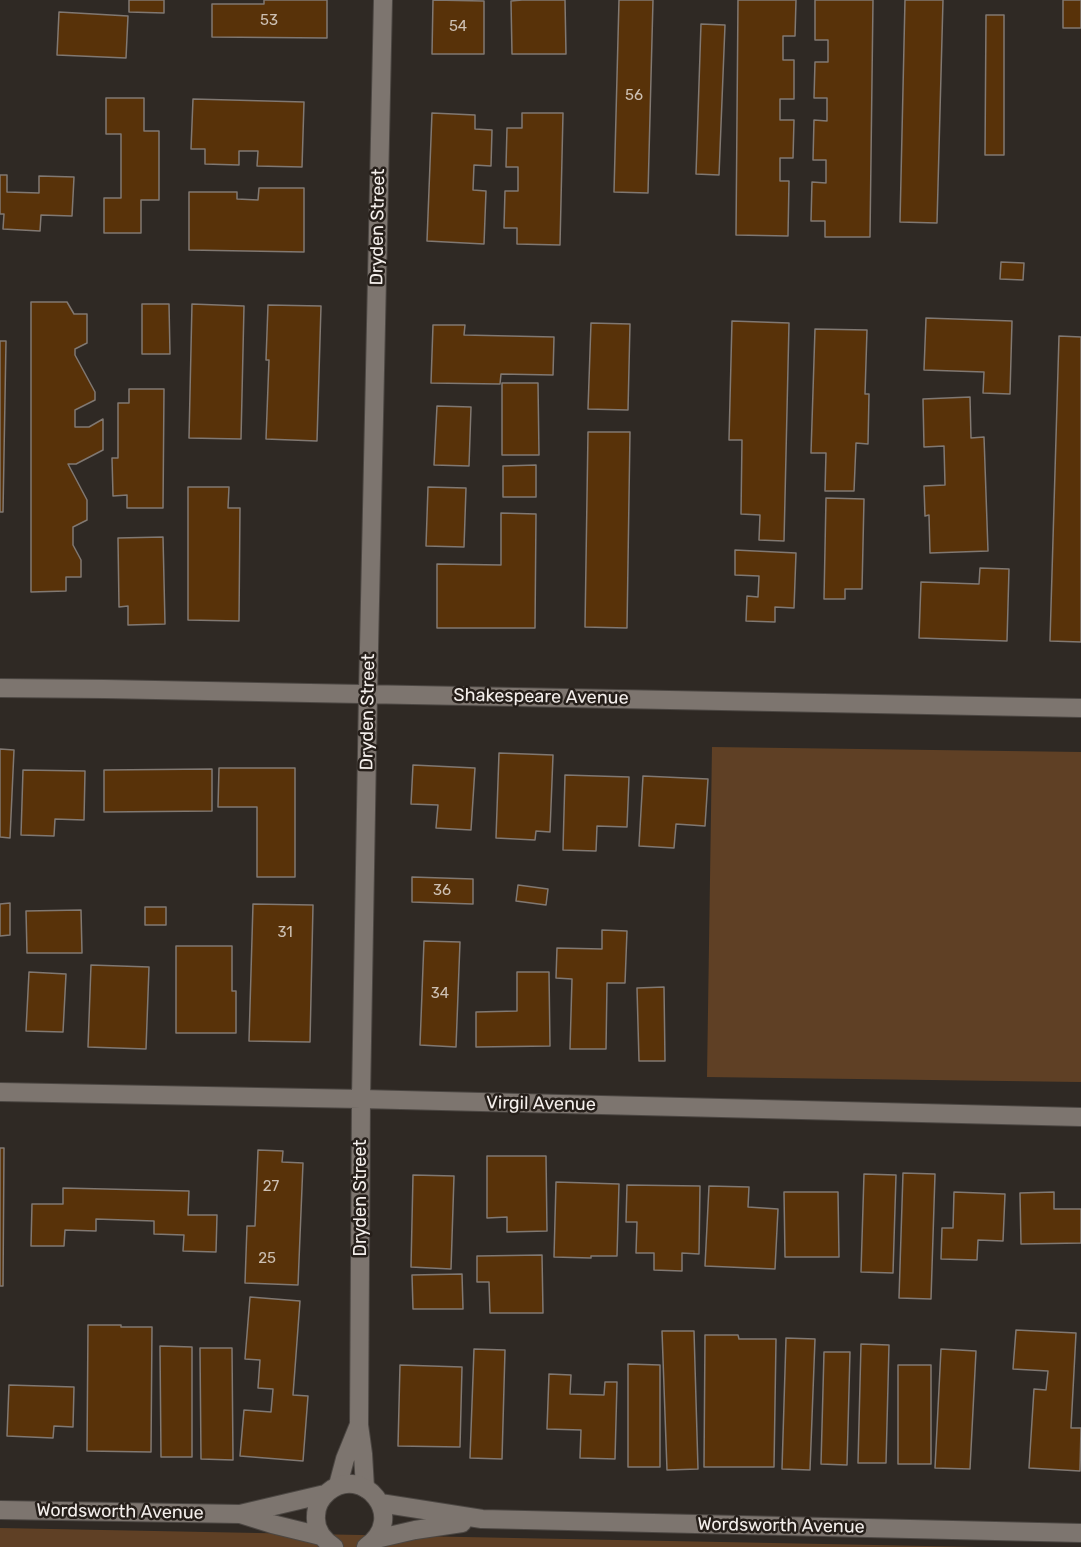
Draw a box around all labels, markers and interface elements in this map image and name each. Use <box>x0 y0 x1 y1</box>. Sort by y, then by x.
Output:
house number: 53 <box>260 12 278 30</box>
house number: 54 <box>449 18 467 36</box>
house number: 56 <box>625 87 643 105</box>
street label: Dryden Street <box>366 168 390 286</box>
street label: Dryden Street <box>356 653 380 771</box>
street label: Shakespeare Avenue <box>453 685 629 709</box>
house number: 36 <box>433 882 451 900</box>
house number: 31 <box>277 924 293 942</box>
house number: 34 <box>431 985 449 1003</box>
street label: Virgil Avenue <box>486 1092 596 1116</box>
street label: Dryden Street <box>350 1139 372 1257</box>
house number: 27 <box>263 1178 279 1196</box>
house number: 25 <box>258 1250 276 1268</box>
street label: Wordsworth Avenue <box>36 1500 204 1524</box>
street label: Wordsworth Avenue <box>697 1514 865 1538</box>

